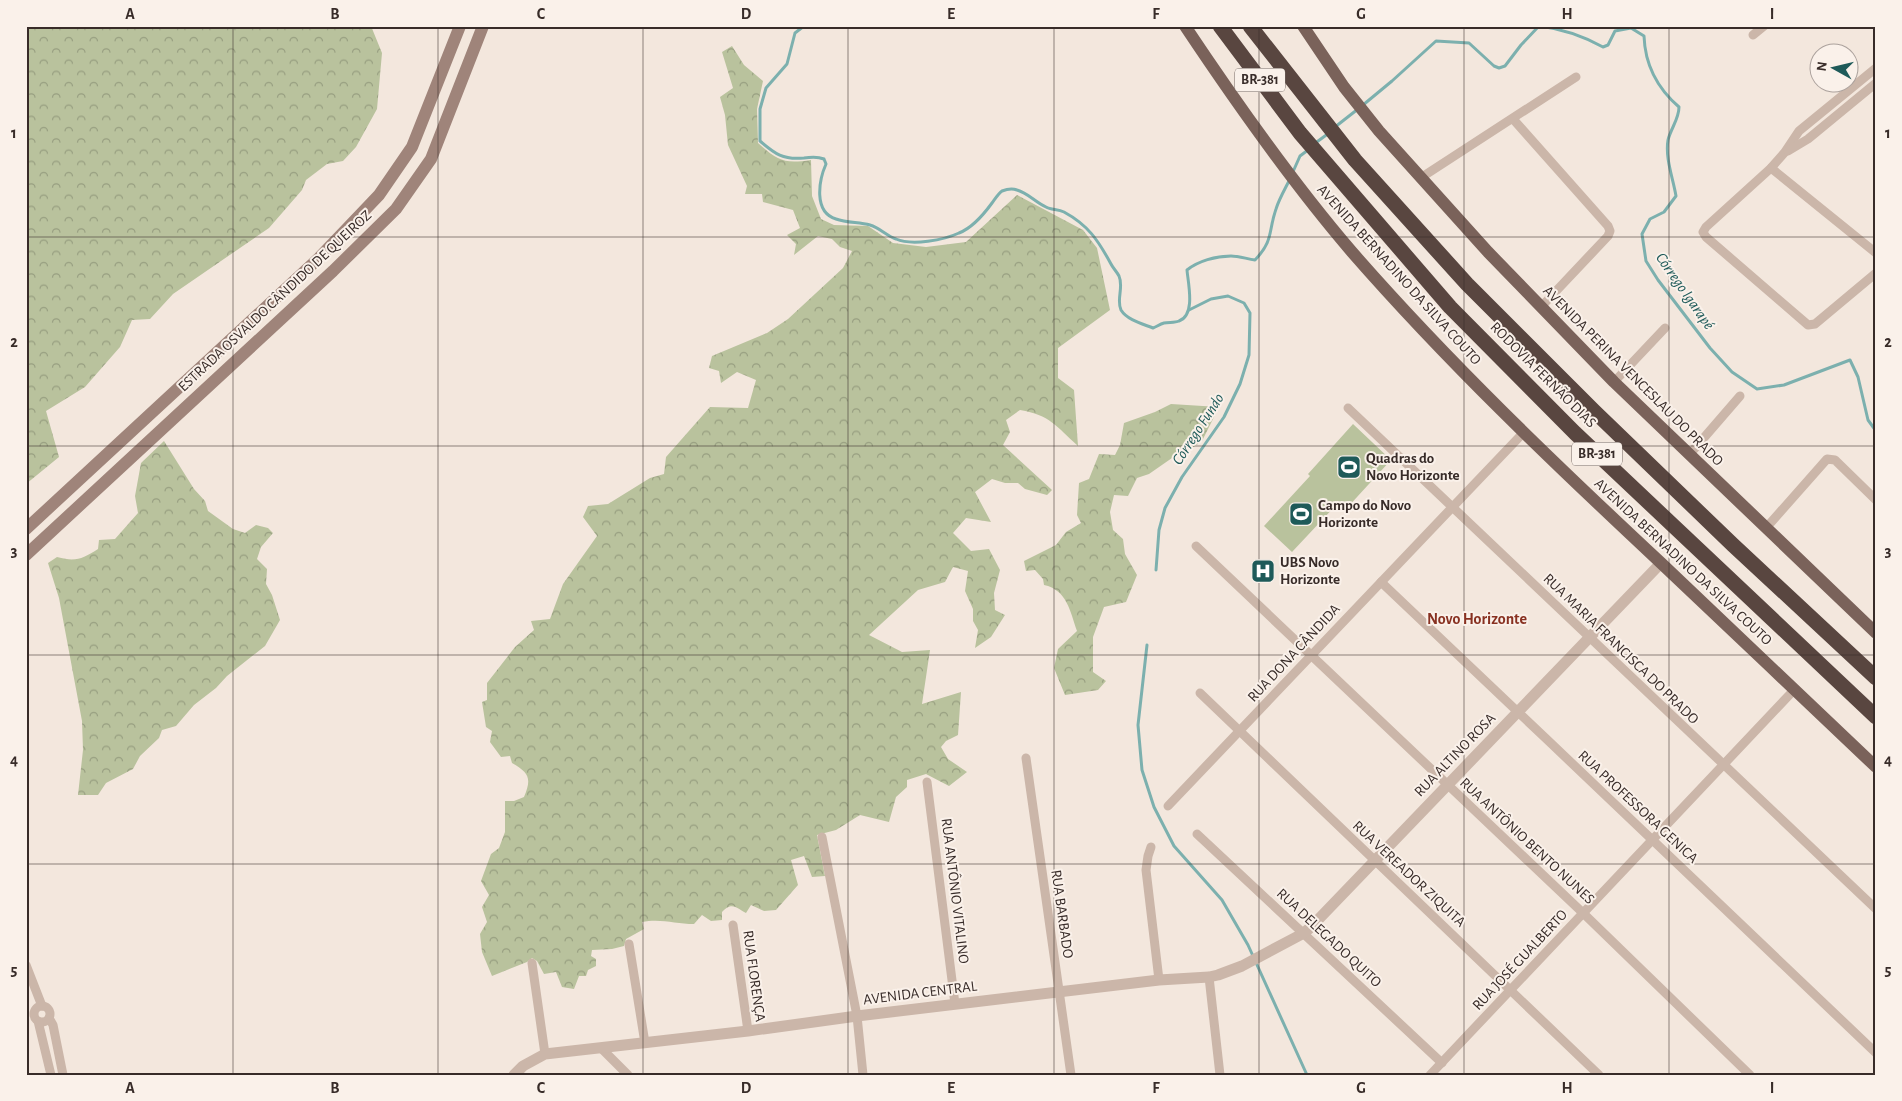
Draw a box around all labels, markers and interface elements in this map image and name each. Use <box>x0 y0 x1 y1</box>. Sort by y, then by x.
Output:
text: A <box>125 6 135 22</box>
text: B <box>330 6 340 22</box>
text: C <box>537 6 546 22</box>
text: D <box>741 6 752 22</box>
text: E <box>947 6 955 22</box>
text: F <box>1152 6 1160 22</box>
text: G <box>1356 6 1366 22</box>
text: H <box>1561 6 1573 22</box>
text: I <box>1770 6 1774 22</box>
north arrow <box>1810 42 1860 92</box>
text: N <box>1815 61 1830 72</box>
road number: BR-381 <box>1235 68 1285 92</box>
text: 1 <box>11 125 17 141</box>
text: 1 <box>1885 125 1891 141</box>
street label: AVENIDA BERNADINO DA SILVA COUTO <box>1314 182 1484 368</box>
street label: ESTRADA OSVALDO CÂNDIDO DE QUEIROZ <box>175 207 374 394</box>
water label: Córrego Igarapé <box>1652 250 1717 333</box>
street label: AVENIDA PERINA VENCESLAU DO PRADO <box>1540 283 1726 469</box>
street label: RODOVIA FERNÃO DIAS <box>1487 319 1599 431</box>
text: 2 <box>10 334 18 350</box>
text: 2 <box>1884 334 1892 350</box>
water label: Córrego Fundo <box>1169 390 1227 468</box>
road number: BR-381 <box>1572 442 1622 466</box>
place label: Quadras do Novo Horizonte <box>1366 451 1460 483</box>
sports icon: Quadras do Novo Horizonte <box>1336 454 1362 480</box>
street label: AVENIDA BERNADINO DA SILVA COUTO <box>1591 476 1775 648</box>
place label: Campo do Novo Horizonte <box>1318 498 1411 530</box>
sports icon: Campo do Novo Horizonte <box>1288 501 1314 527</box>
text: 3 <box>11 543 18 559</box>
text: 3 <box>1885 543 1892 559</box>
place label: UBS Novo Horizonte <box>1280 555 1340 587</box>
hospital icon: UBS Novo Horizonte <box>1250 558 1276 584</box>
street label: RUA MARIA FRANCISCA DO PRADO <box>1540 571 1702 727</box>
street label: RUA DONA CÂNDIDA <box>1244 600 1343 705</box>
district label: Novo Horizonte <box>1427 611 1527 627</box>
street label: RUA ALTINO ROSA <box>1412 710 1499 800</box>
street label: RUA PROFESSORA GENICA <box>1575 748 1701 866</box>
text: 4 <box>10 752 18 768</box>
text: 4 <box>1884 752 1892 768</box>
street label: RUA ANTÔNIO BENTO NUNES <box>1457 774 1598 907</box>
street label: RUA ANTÔNIO VITALINO <box>939 817 972 965</box>
street label: RUA VEREADOR ZIQUITA <box>1350 818 1468 930</box>
street label: RUA BARBADO <box>1048 869 1076 959</box>
street label: RUA DELEGADO QUITO <box>1274 886 1384 990</box>
street label: RUA JOSÉ GUALBERTO <box>1468 905 1570 1013</box>
street label: RUA FLORENÇA <box>740 929 768 1023</box>
text: 5 <box>11 962 18 978</box>
text: 5 <box>1885 962 1892 978</box>
street label: AVENIDA CENTRAL <box>862 978 979 1007</box>
text: A <box>125 1080 135 1096</box>
text: B <box>330 1080 340 1096</box>
text: C <box>537 1080 546 1096</box>
text: D <box>741 1080 752 1096</box>
text: E <box>947 1080 955 1096</box>
text: F <box>1152 1080 1160 1096</box>
text: G <box>1356 1080 1366 1096</box>
text: H <box>1561 1080 1573 1096</box>
text: I <box>1770 1080 1774 1096</box>

